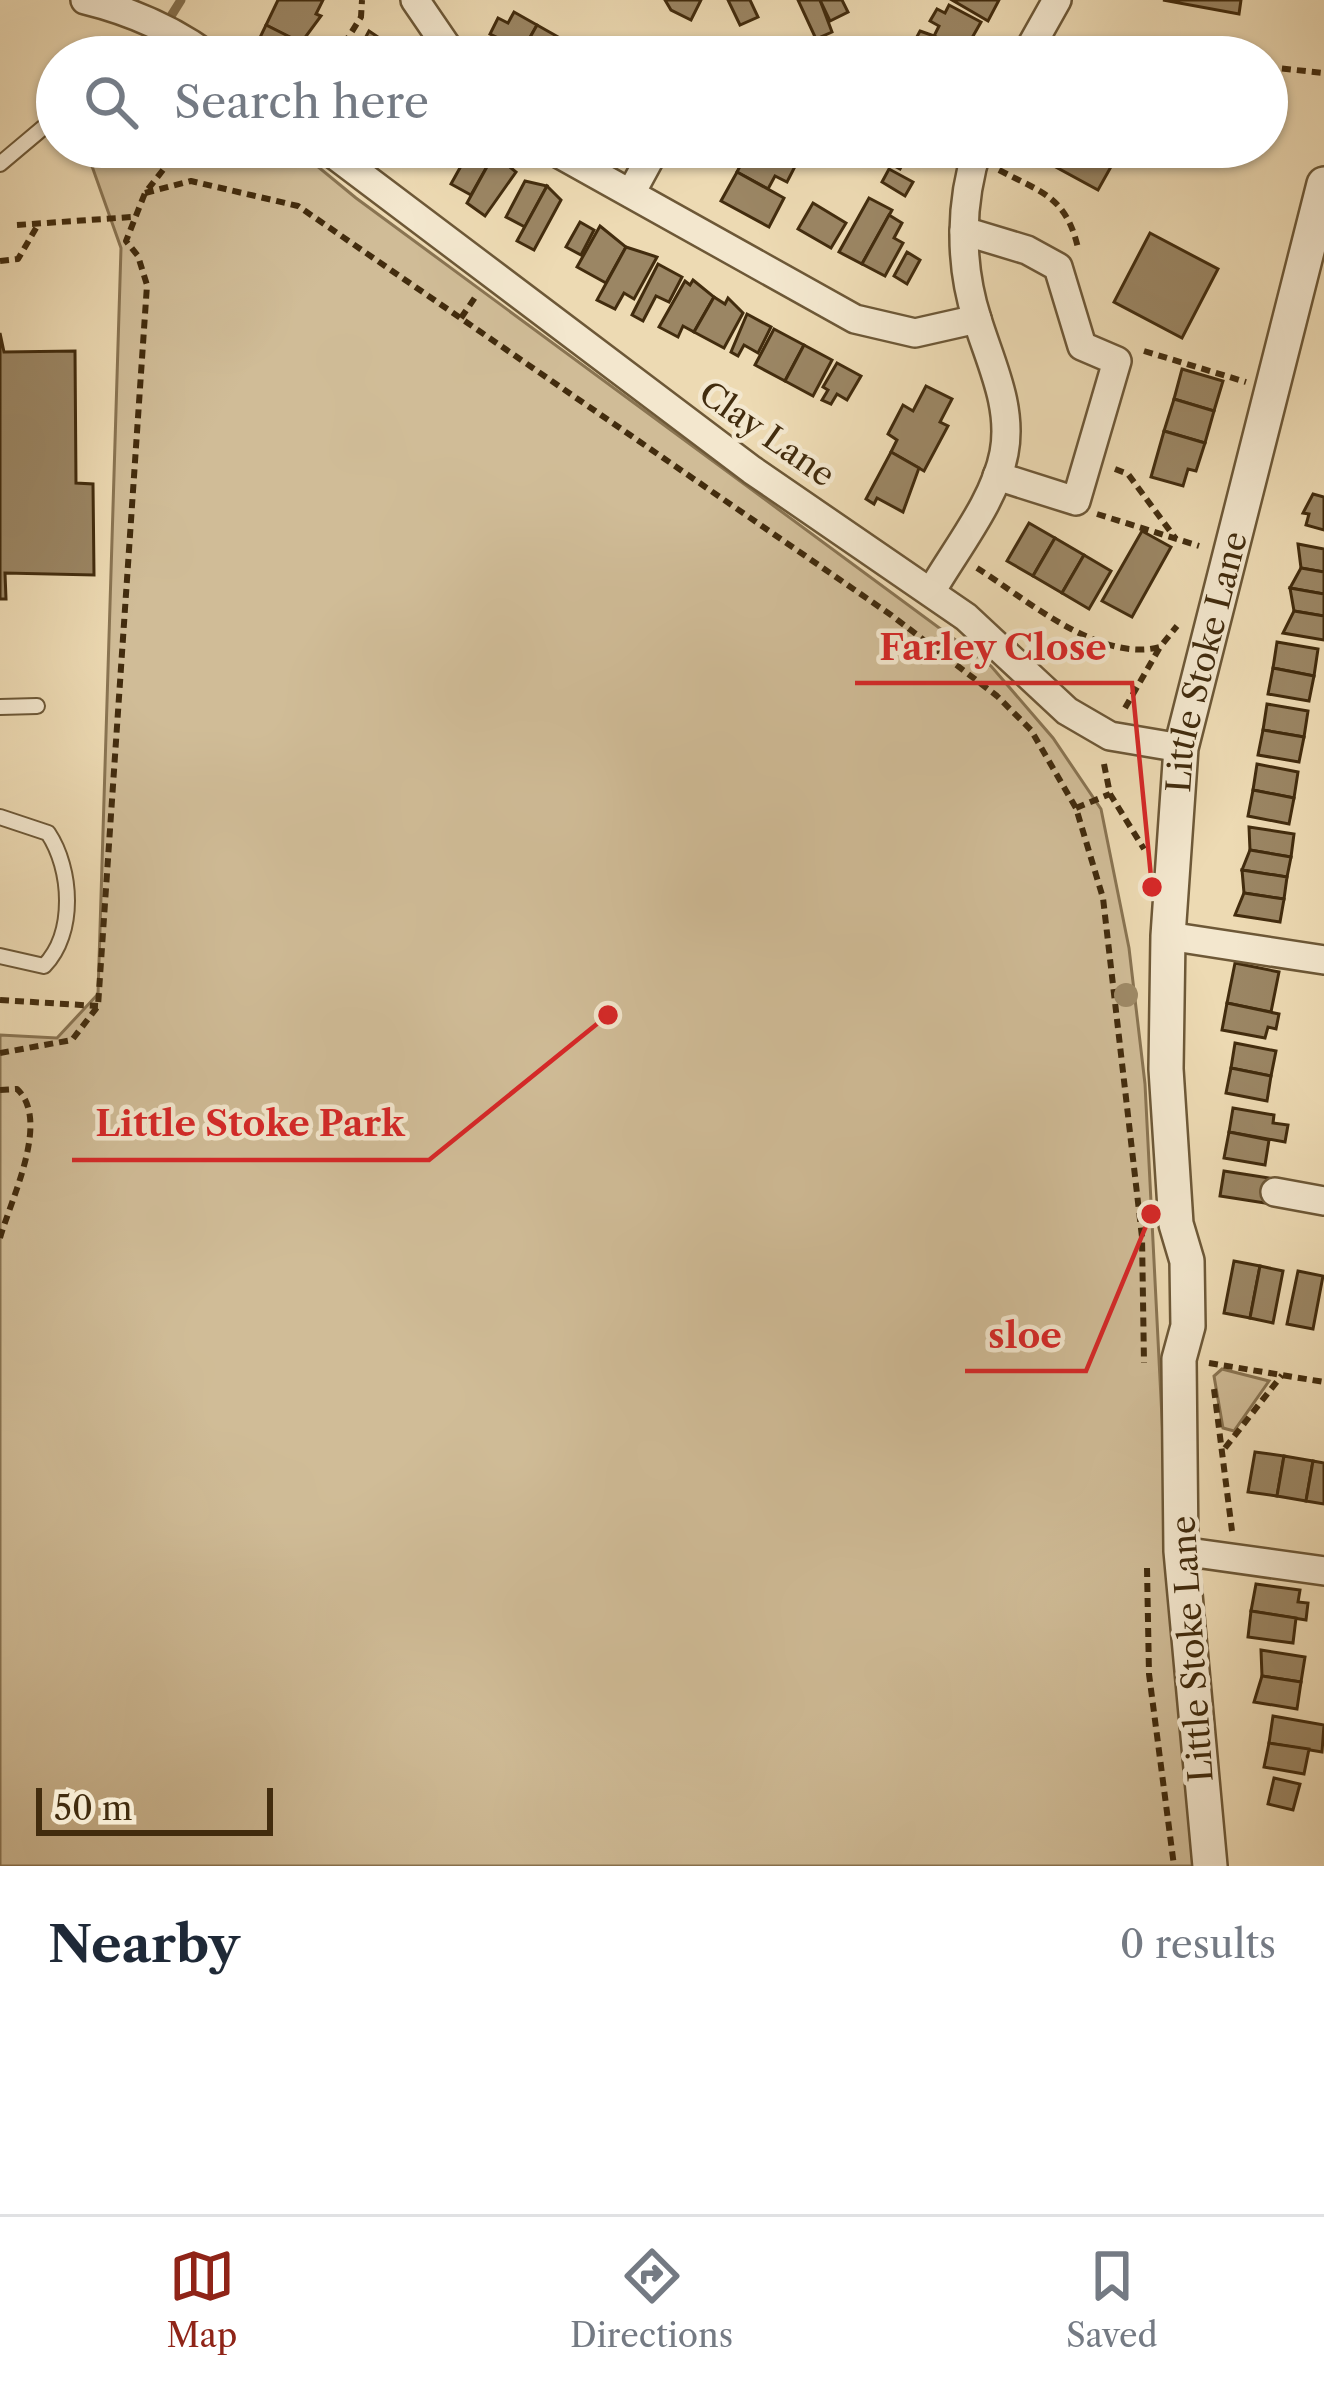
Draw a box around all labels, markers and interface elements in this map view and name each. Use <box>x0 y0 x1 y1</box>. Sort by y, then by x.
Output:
search box <box>36 36 1288 168</box>
icon: search <box>78 69 144 135</box>
text: Search here <box>174 74 429 130</box>
street label: Clay Lane <box>691 372 843 496</box>
street label: Little Stoke Lane <box>1157 527 1256 794</box>
callout: Farley Close <box>855 611 1132 683</box>
text: Farley Close <box>879 625 1107 669</box>
callout: Little Stoke Park <box>72 1088 429 1160</box>
text: Little Stoke Park <box>95 1101 406 1145</box>
callout: sloe <box>965 1299 1086 1371</box>
text: sloe <box>988 1313 1062 1357</box>
street label: Little Stoke Lane <box>1162 1514 1222 1784</box>
scale bar <box>36 1782 273 1835</box>
text: 50 m <box>54 1788 132 1829</box>
text: Nearby <box>48 1913 240 1975</box>
text: 0 results <box>1120 1920 1276 1968</box>
tab: Map <box>166 2243 237 2356</box>
tab: Directions <box>570 2243 733 2356</box>
tab: Saved <box>1066 2243 1158 2356</box>

